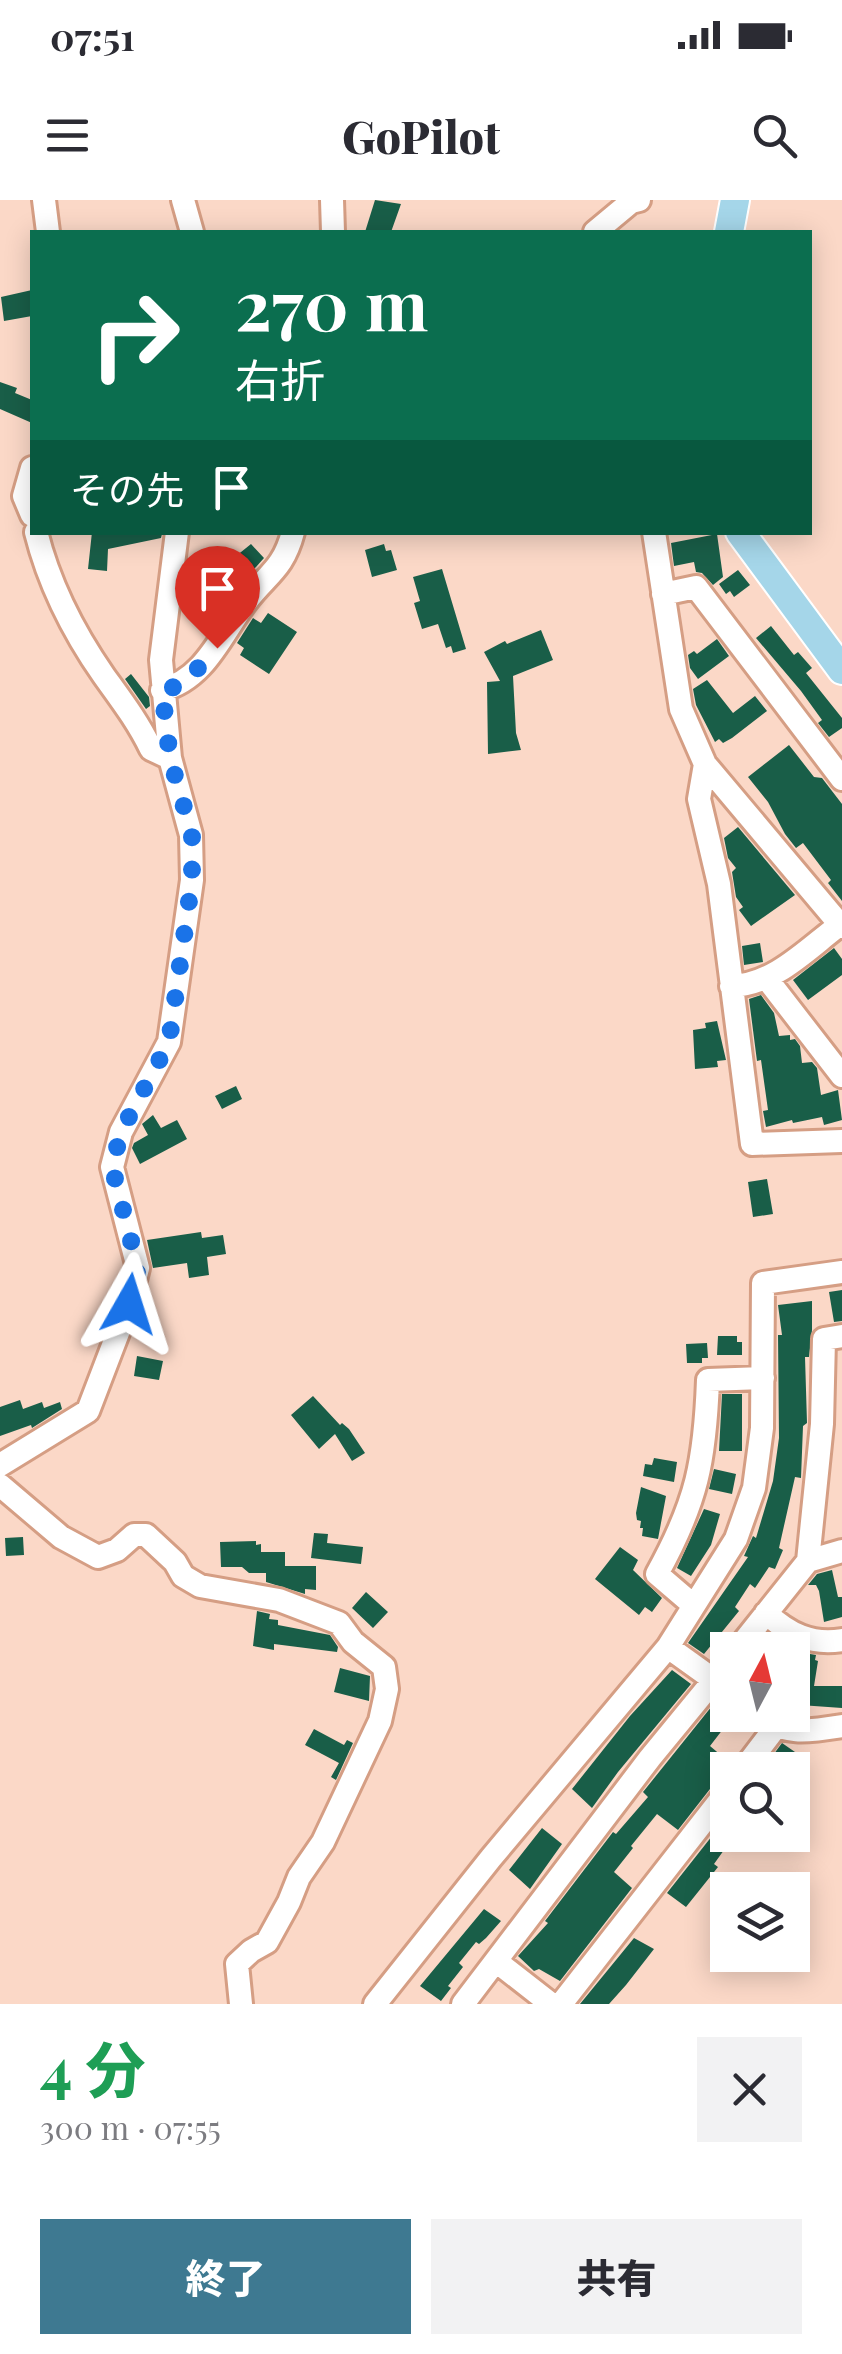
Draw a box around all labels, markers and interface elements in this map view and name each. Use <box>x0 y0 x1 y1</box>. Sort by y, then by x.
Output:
text: 07:51 <box>50 10 135 61</box>
text: GoPilot <box>342 105 500 165</box>
icon: menu <box>40 108 95 163</box>
icon: search <box>747 108 802 163</box>
text: 270 m <box>235 255 428 349</box>
icon: right <box>70 270 200 400</box>
text: 右折 <box>235 348 325 408</box>
icon: arrive <box>204 460 259 515</box>
text: その先 <box>70 463 184 514</box>
pin <box>175 546 260 649</box>
icon: arrive <box>190 561 245 616</box>
position arrow <box>77 1252 181 1356</box>
north arrow <box>710 1632 810 1732</box>
map controls <box>710 1632 810 1972</box>
button: search <box>710 1752 810 1852</box>
button: layers <box>710 1872 810 1972</box>
text: 4 分 <box>40 2027 145 2107</box>
button: close <box>697 2037 802 2142</box>
text: 300 m · 07:55 <box>40 2105 221 2148</box>
button: 終了 <box>40 2219 411 2334</box>
button: 共有 <box>431 2219 802 2334</box>

